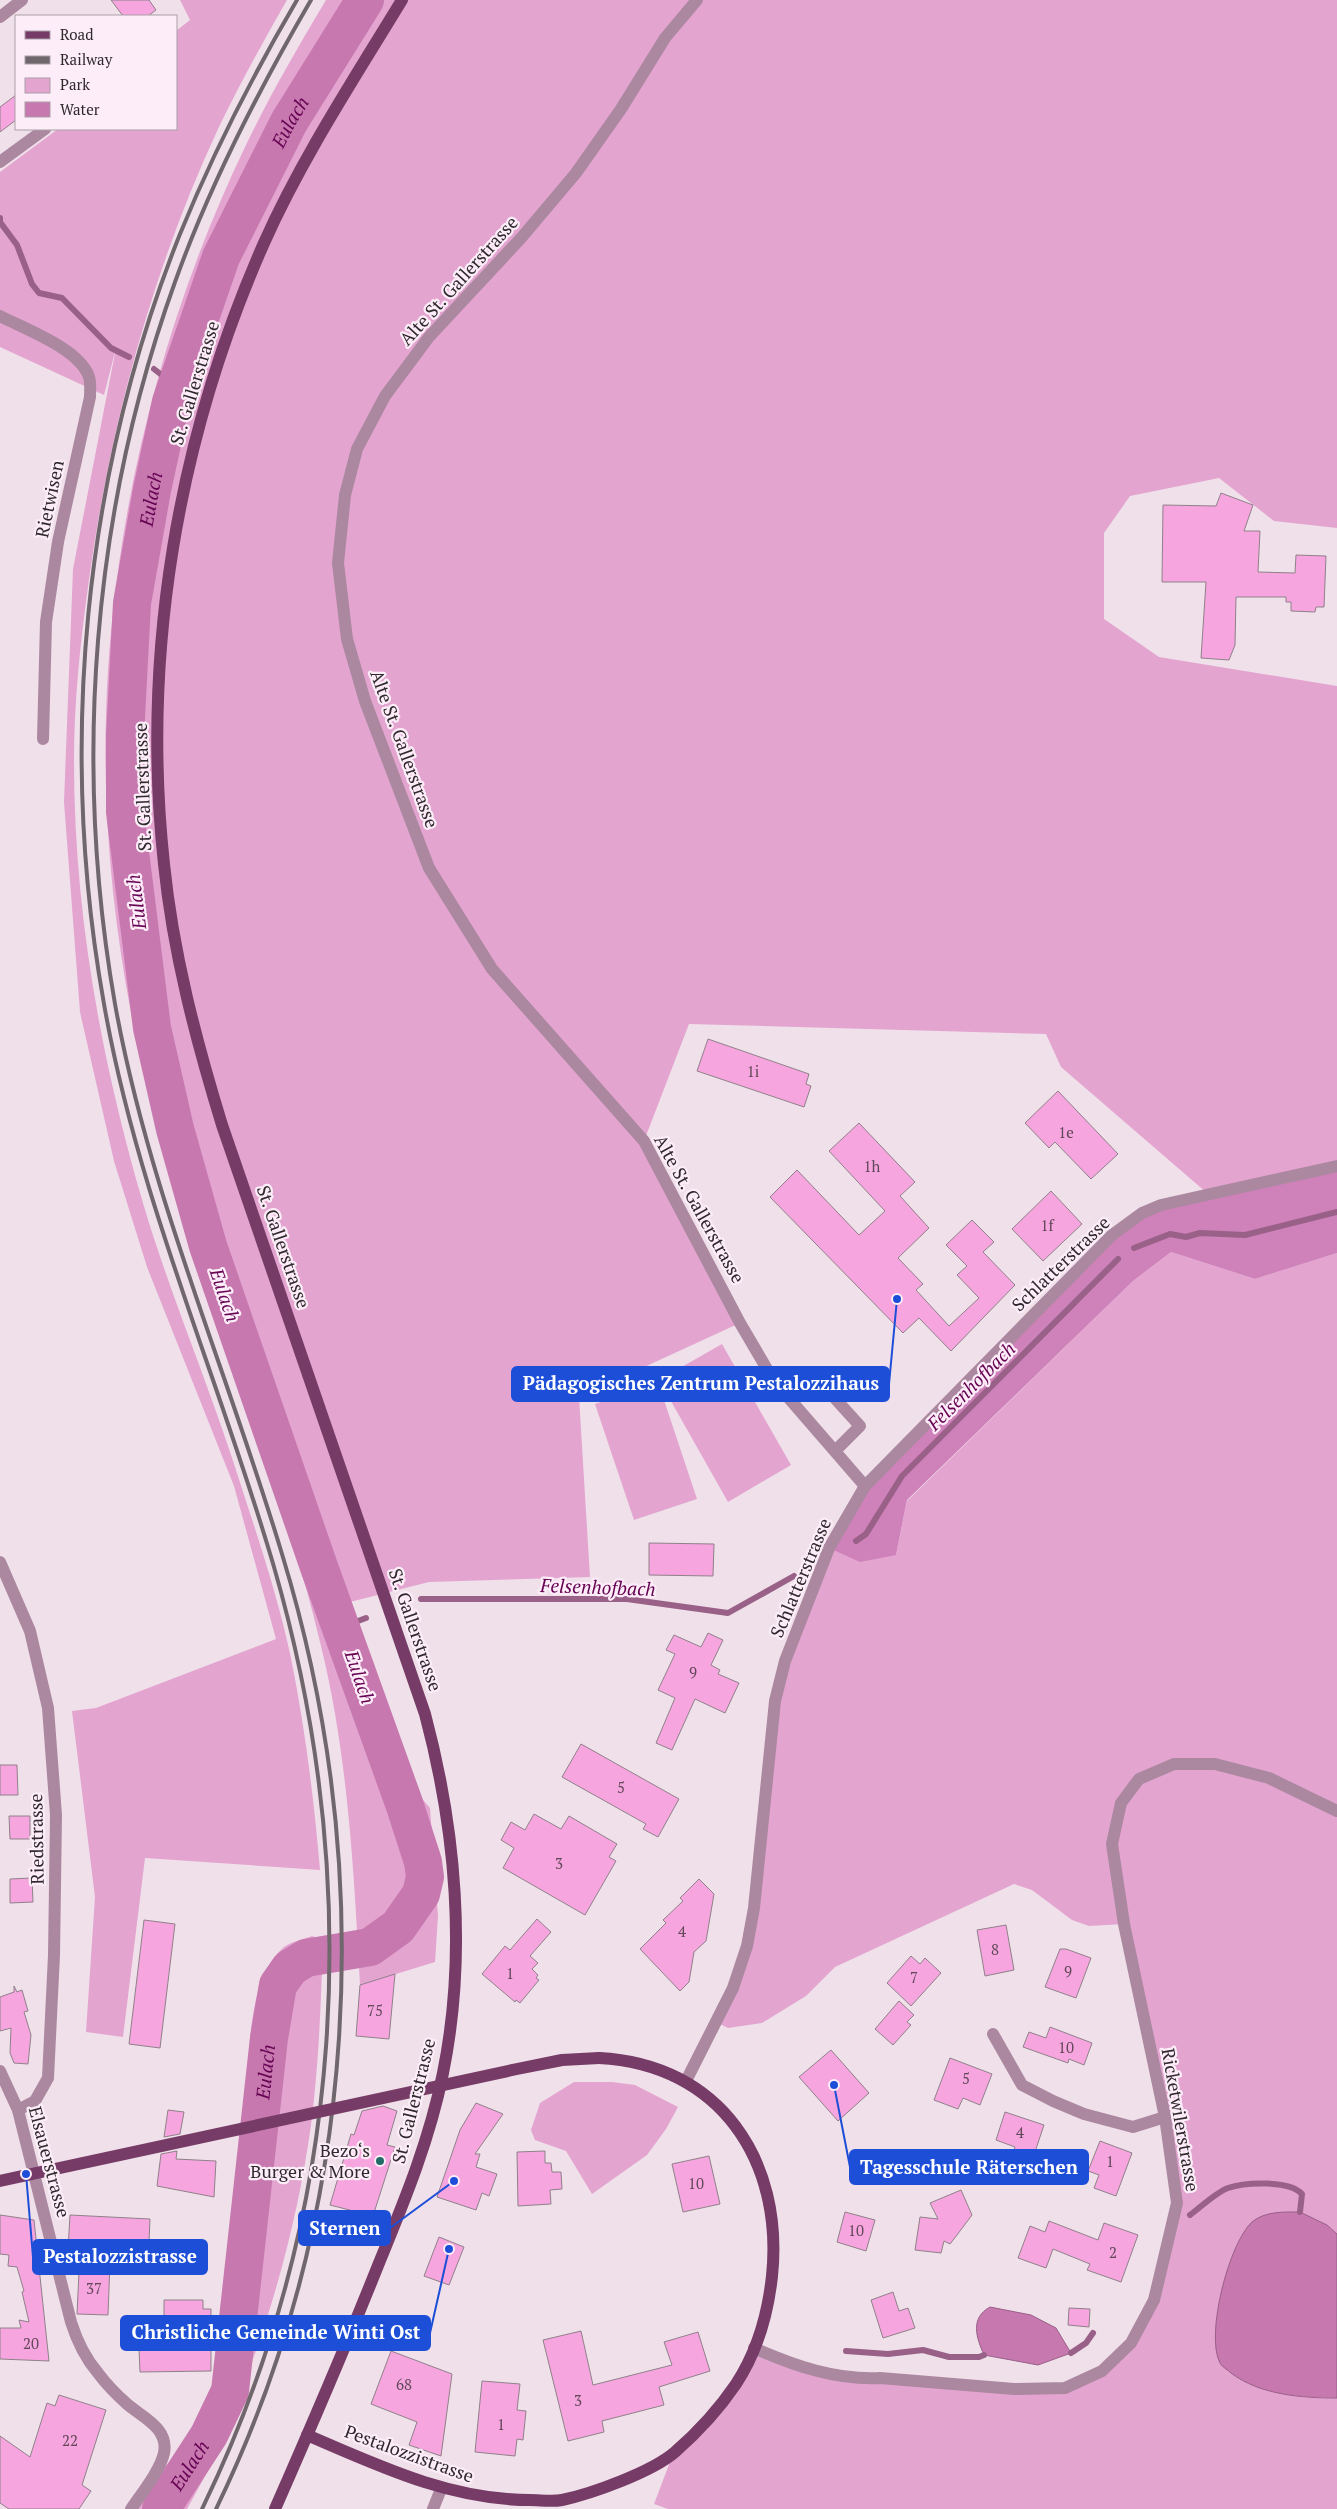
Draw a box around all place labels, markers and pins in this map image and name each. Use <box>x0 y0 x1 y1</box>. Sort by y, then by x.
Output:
callout: Pädagogisches Zentrum Pestalozzihaus <box>512 1367 889 1401</box>
place label: Bezo‘s Burger & More <box>250 2138 370 2183</box>
callout: Tagesschule Räterschen <box>850 2150 1088 2184</box>
marker: Bezo‘s Burger & More <box>374 2155 386 2167</box>
callout: Sternen <box>299 2211 390 2245</box>
callout: Pestalozzistrasse <box>33 2240 207 2274</box>
callout: Christliche Gemeinde Winti Ost <box>121 2316 430 2350</box>

